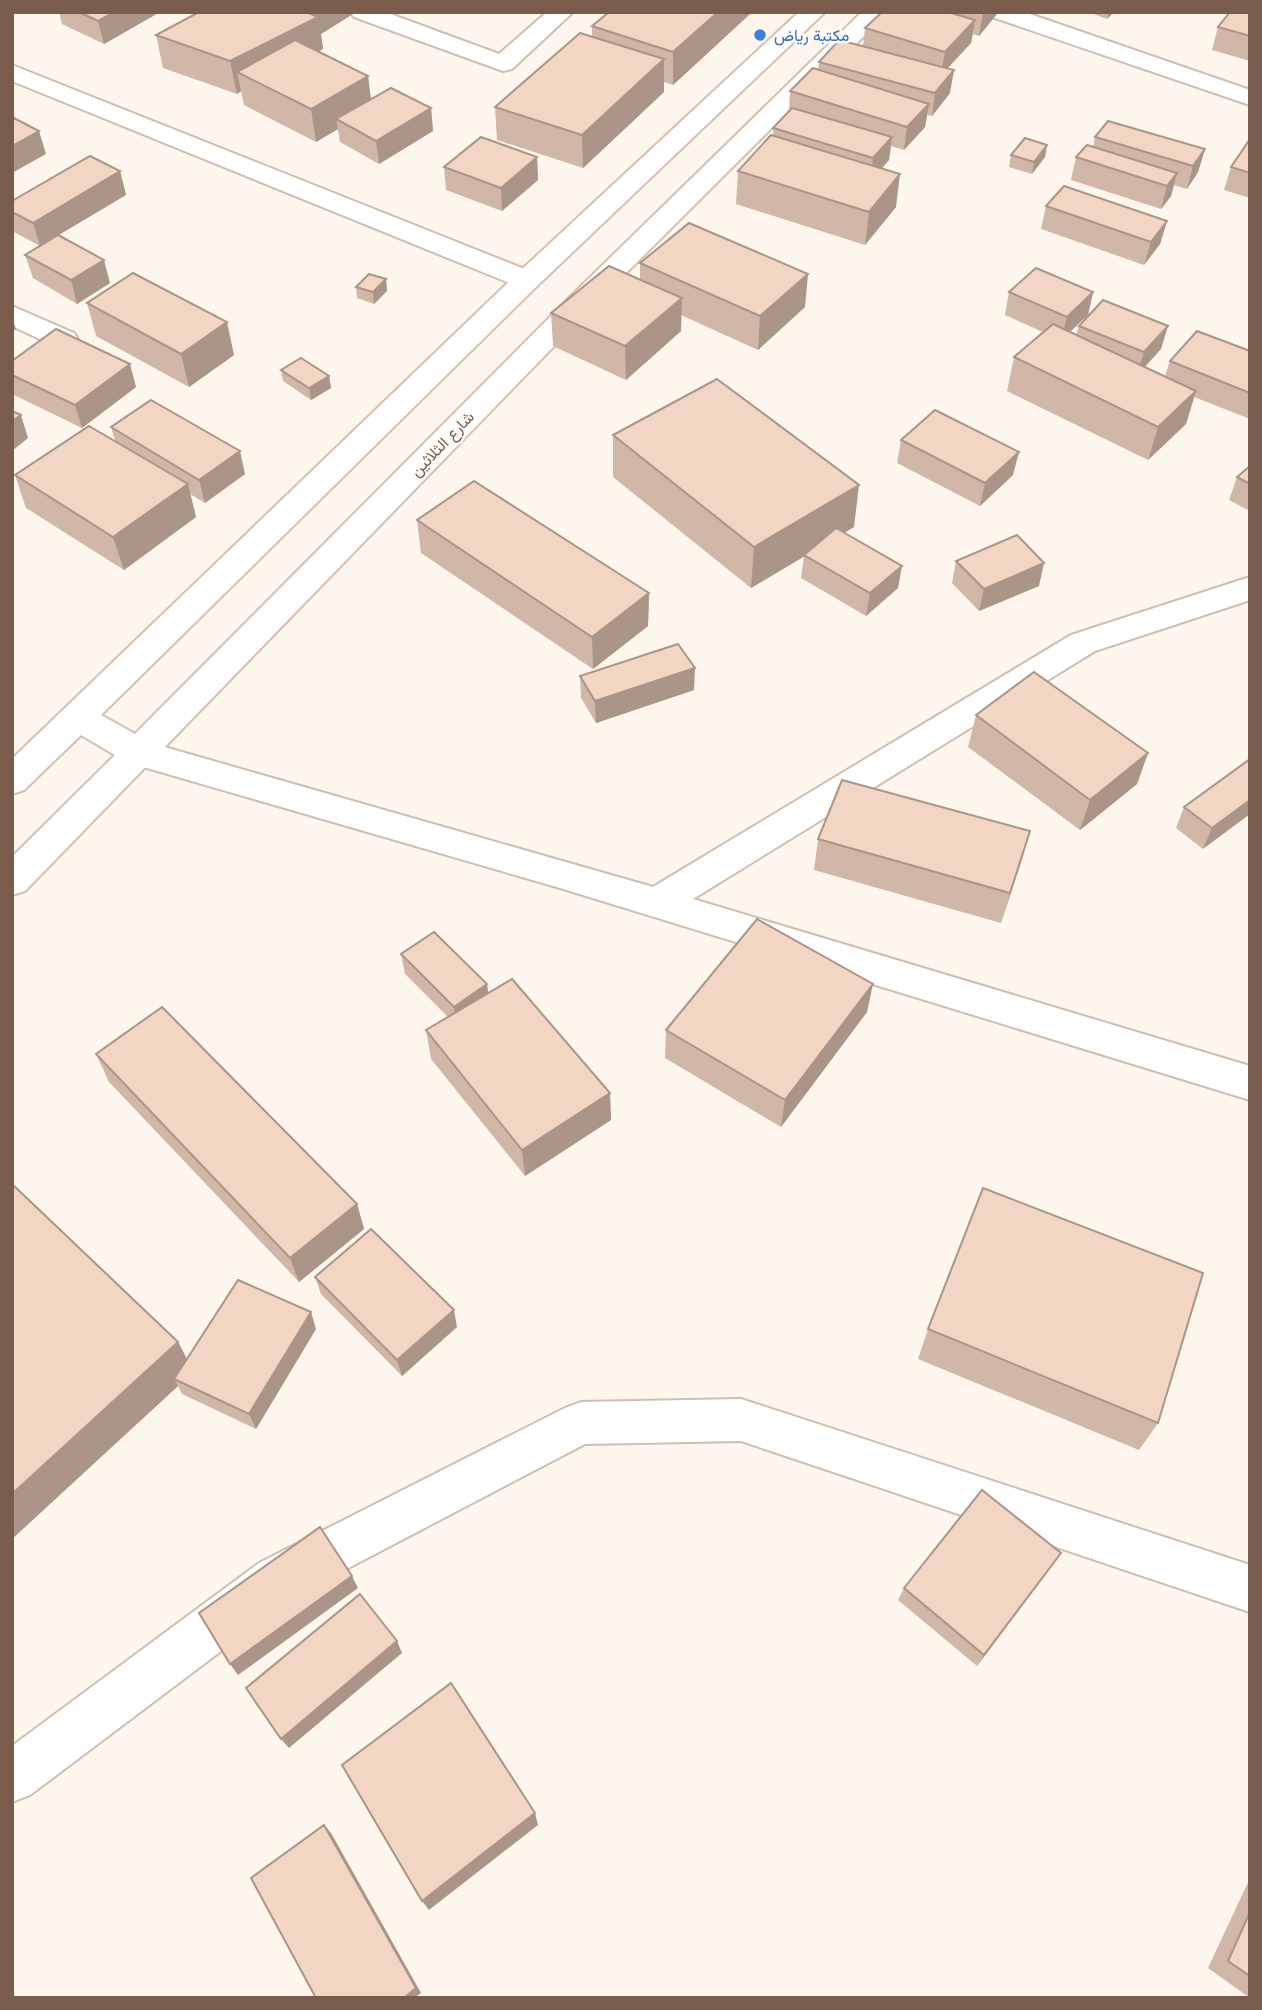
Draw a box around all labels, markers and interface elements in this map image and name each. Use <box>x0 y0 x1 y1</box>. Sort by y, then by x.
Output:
marker: مكتبة رياض <box>752 27 768 43</box>
place label: مكتبة رياض <box>774 27 849 46</box>
street label: شارع الثلاثين <box>407 408 479 482</box>

